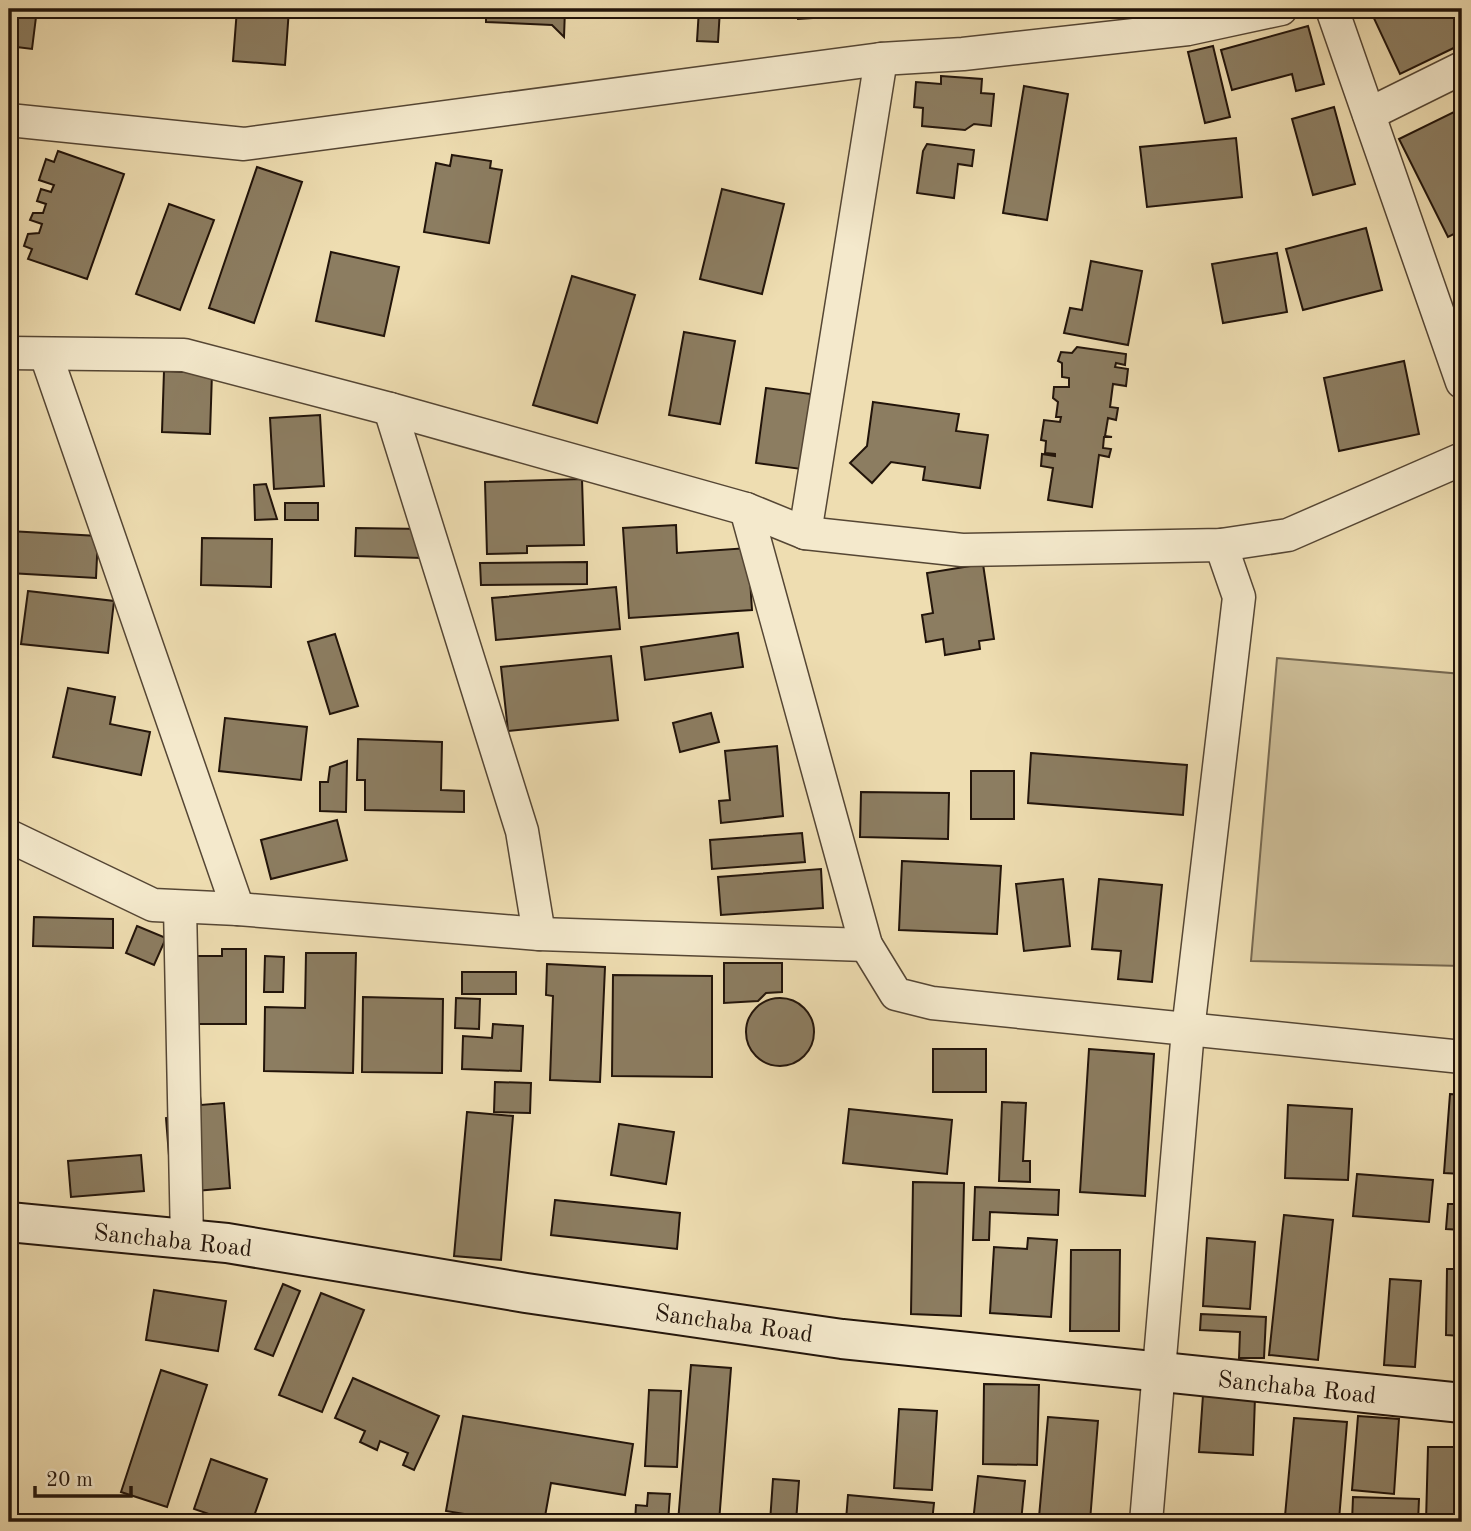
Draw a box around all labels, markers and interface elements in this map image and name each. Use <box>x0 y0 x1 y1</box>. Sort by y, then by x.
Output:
street label: Sanchaba Road <box>92 1222 253 1262</box>
street label: Sanchaba Road <box>653 1302 814 1348</box>
street label: Sanchaba Road <box>1216 1369 1377 1409</box>
scale bar <box>35 1454 131 1498</box>
text: 20 m <box>46 1470 93 1491</box>

